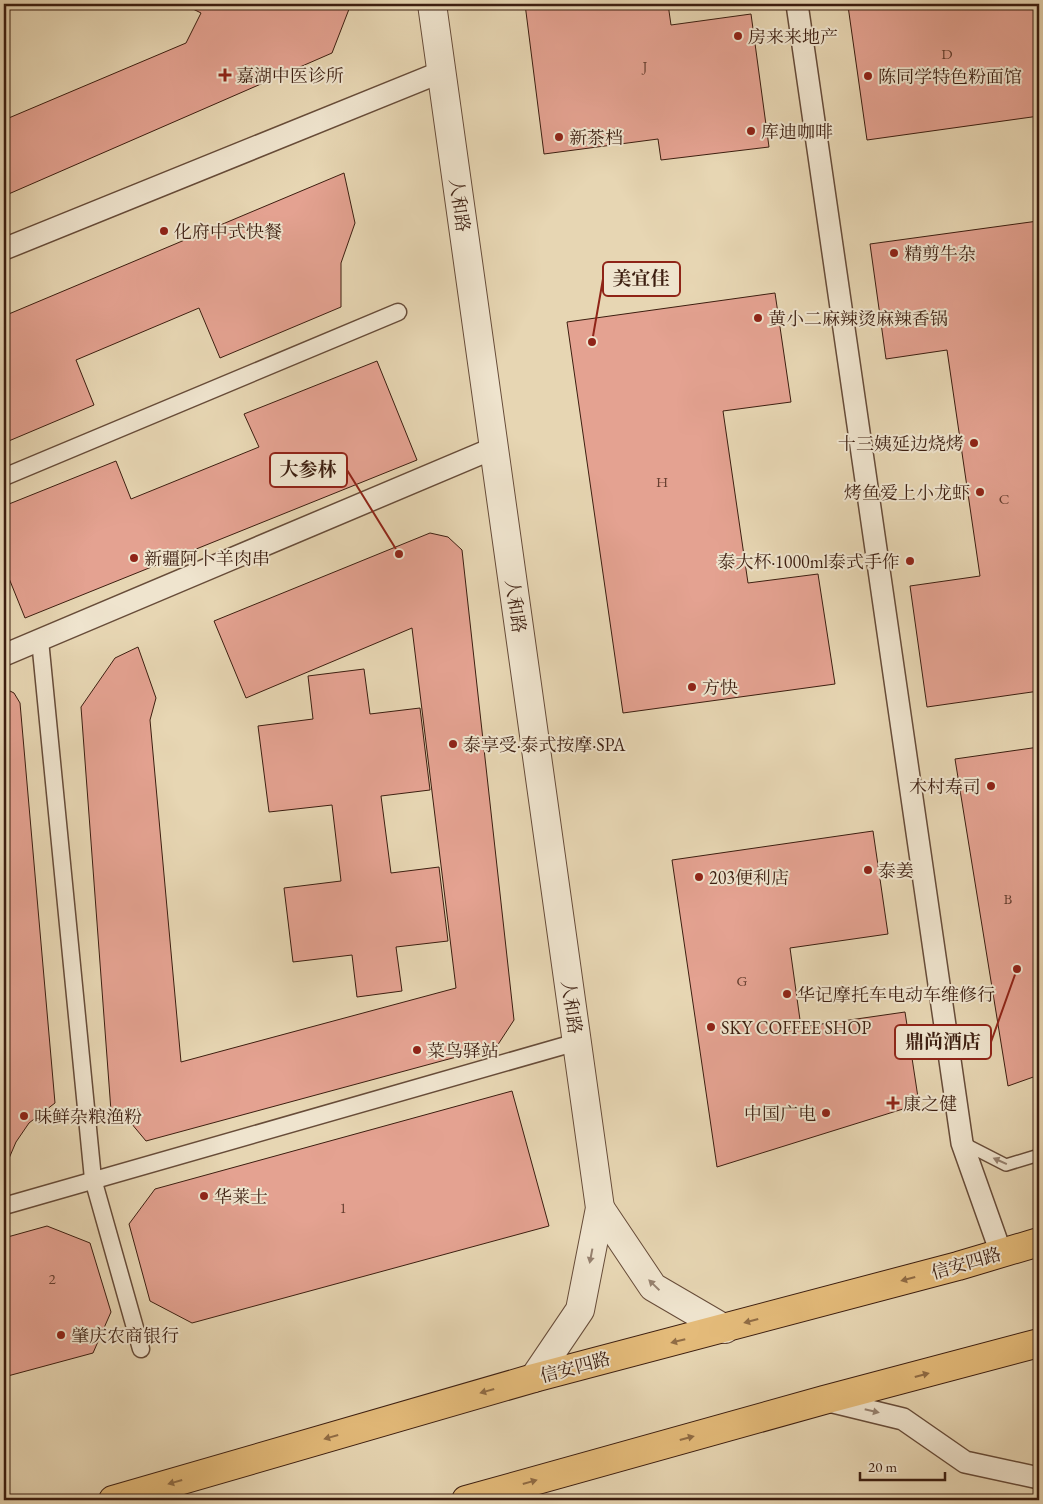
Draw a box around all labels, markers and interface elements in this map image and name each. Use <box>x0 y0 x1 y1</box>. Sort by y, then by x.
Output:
place label: 房来来地产 <box>748 25 838 48</box>
marker: 房来来地产 <box>732 30 744 42</box>
house number: D <box>941 44 953 63</box>
house number: J <box>640 56 648 75</box>
place label: 嘉湖中医诊所 <box>236 64 344 87</box>
place label: 陈同学特色粉面馆 <box>878 65 1022 88</box>
marker: 嘉湖中医诊所 <box>218 68 232 82</box>
marker: 陈同学特色粉面馆 <box>862 70 874 82</box>
place label: 库迪咖啡 <box>761 120 833 143</box>
marker: 库迪咖啡 <box>745 125 757 137</box>
place label: 新茶档 <box>569 126 623 149</box>
marker: 新茶档 <box>553 131 565 143</box>
street label: 人和路 <box>445 177 475 233</box>
place label: 化府中式快餐 <box>174 220 282 243</box>
marker: 化府中式快餐 <box>158 225 170 237</box>
place label: 精剪牛杂 <box>904 242 976 265</box>
marker: 精剪牛杂 <box>888 247 900 259</box>
callout: 美宜佳 <box>603 262 680 296</box>
text: 美宜佳 <box>612 266 670 291</box>
place label: 黄小二麻辣烫麻辣香锅 <box>768 307 948 330</box>
marker: 黄小二麻辣烫麻辣香锅 <box>752 312 764 324</box>
place label: 十三姨延边烧烤 <box>838 432 964 455</box>
marker: 十三姨延边烧烤 <box>968 437 980 449</box>
callout: 大参林 <box>270 453 347 487</box>
text: 大参林 <box>279 457 337 482</box>
house number: H <box>656 472 668 491</box>
place label: 烤鱼爱上小龙虾 <box>844 481 970 504</box>
marker: 烤鱼爱上小龙虾 <box>974 486 986 498</box>
house number: C <box>999 489 1009 508</box>
place label: 新疆阿卜羊肉串 <box>144 547 270 570</box>
place label: 泰大杯·1000ml泰式手作 <box>718 550 900 573</box>
marker: 新疆阿卜羊肉串 <box>128 552 140 564</box>
marker: 泰大杯·1000ml泰式手作 <box>904 555 916 567</box>
street label: 人和路 <box>501 578 531 634</box>
place label: 方快 <box>702 676 738 699</box>
marker: 方快 <box>686 681 698 693</box>
place label: 泰享受·泰式按摩·SPA <box>463 733 626 756</box>
marker: 泰享受·泰式按摩·SPA <box>447 738 459 750</box>
place label: 木村寿司 <box>909 775 981 798</box>
marker: 木村寿司 <box>985 780 997 792</box>
place label: 泰姜 <box>878 859 914 882</box>
marker: 泰姜 <box>862 864 874 876</box>
place label: 203便利店 <box>709 866 789 889</box>
marker: 203便利店 <box>693 871 705 883</box>
house number: B <box>1004 889 1013 908</box>
house number: G <box>737 971 748 990</box>
street label: 人和路 <box>557 979 587 1035</box>
place label: 华记摩托车电动车维修行 <box>797 983 995 1006</box>
marker: 华记摩托车电动车维修行 <box>781 988 793 1000</box>
place label: SKY COFFEE SHOP <box>721 1016 871 1039</box>
marker: SKY COFFEE SHOP <box>705 1021 717 1033</box>
callout: 鼎尚酒店 <box>895 1025 991 1059</box>
text: 鼎尚酒店 <box>905 1029 981 1054</box>
place label: 菜鸟驿站 <box>427 1039 499 1062</box>
marker: 菜鸟驿站 <box>411 1044 423 1056</box>
place label: 康之健 <box>903 1092 957 1115</box>
marker: 康之健 <box>887 1097 899 1109</box>
place label: 中国广电 <box>744 1102 816 1125</box>
place label: 味鲜杂粮渔粉 <box>34 1105 142 1128</box>
marker: 中国广电 <box>820 1107 832 1119</box>
marker: 味鲜杂粮渔粉 <box>18 1110 30 1122</box>
one-way arrow <box>992 1157 1007 1166</box>
place label: 华莱士 <box>214 1185 268 1208</box>
marker: 华莱士 <box>198 1190 210 1202</box>
house number: 1 <box>339 1198 347 1217</box>
street label: 信安四路 <box>928 1242 1004 1284</box>
one-way arrow <box>587 1248 595 1263</box>
house number: 2 <box>48 1269 56 1288</box>
one-way arrow <box>901 1276 916 1284</box>
one-way arrow <box>648 1279 660 1291</box>
one-way arrow <box>744 1318 759 1326</box>
place label: 肇庆农商银行 <box>71 1324 179 1347</box>
marker: 肇庆农商银行 <box>55 1329 67 1341</box>
one-way arrow <box>670 1337 685 1345</box>
street label: 信安四路 <box>537 1347 613 1387</box>
one-way arrow <box>915 1371 930 1379</box>
one-way arrow <box>479 1388 494 1396</box>
one-way arrow <box>864 1407 879 1415</box>
one-way arrow <box>323 1433 338 1441</box>
one-way arrow <box>679 1434 694 1442</box>
scale bar <box>860 1449 946 1481</box>
text: 20 m <box>868 1457 897 1476</box>
one-way arrow <box>523 1478 538 1486</box>
one-way arrow <box>167 1479 182 1487</box>

